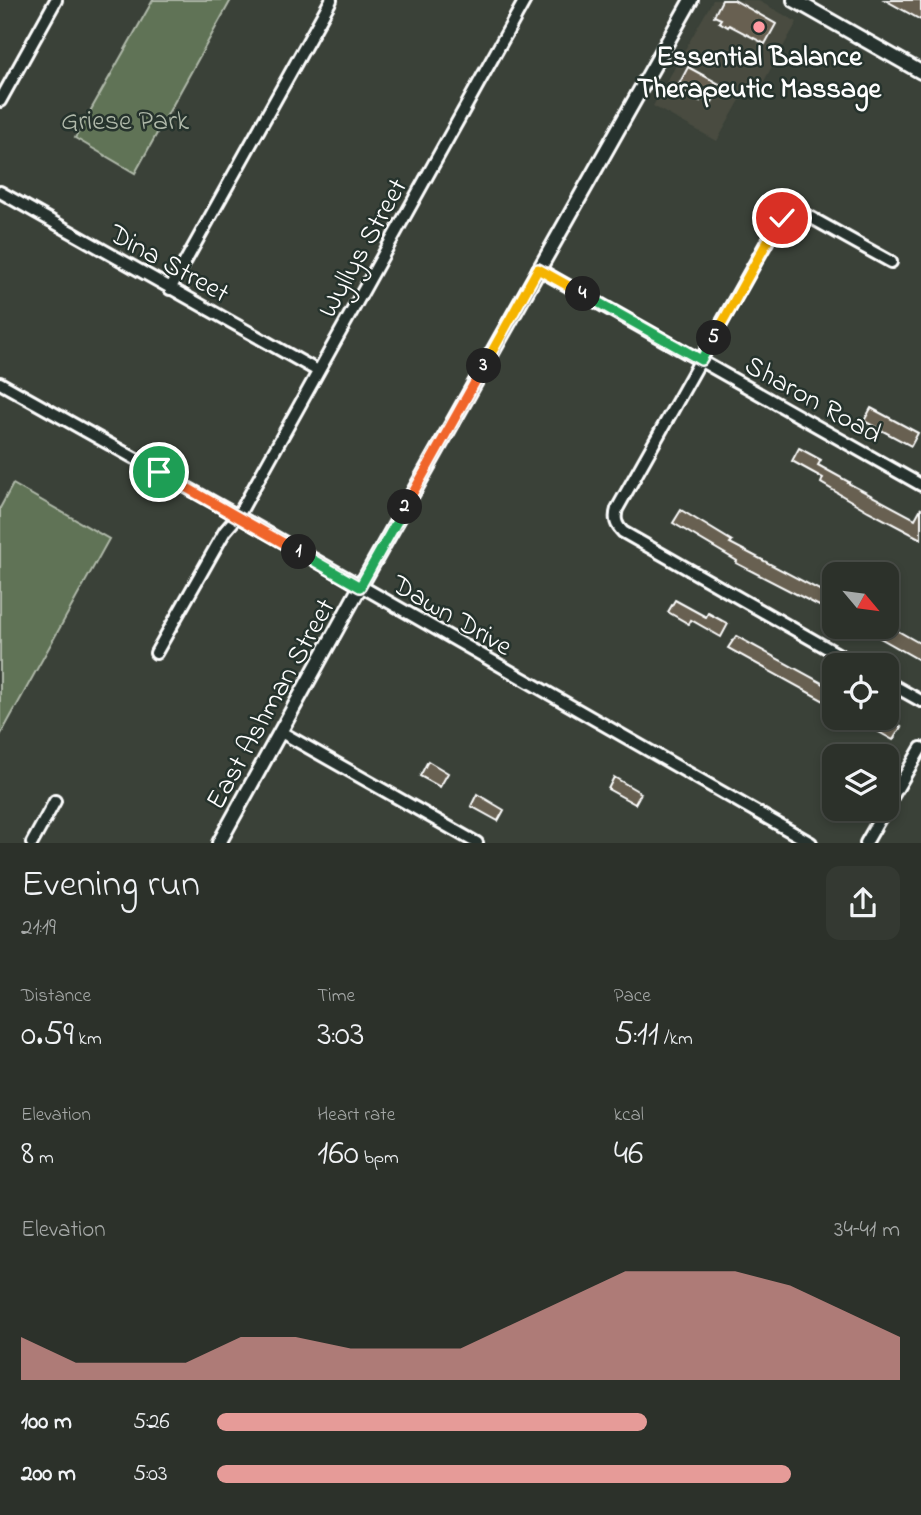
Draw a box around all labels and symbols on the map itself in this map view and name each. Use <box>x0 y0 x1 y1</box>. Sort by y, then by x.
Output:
marker: Essential Balance Therapeutic Massage <box>751 19 767 35</box>
place label: Essential Balance Therapeutic Massage <box>637 38 883 112</box>
park label: Griese Park <box>61 102 190 143</box>
street label: Wyllys Street <box>309 171 419 326</box>
pin <box>752 188 812 248</box>
street label: Dina Street <box>100 215 236 315</box>
pin: 4 <box>566 276 600 312</box>
pin: 5 <box>696 320 732 356</box>
street label: Sharon Road <box>736 346 889 456</box>
pin: 3 <box>466 348 502 384</box>
pin <box>129 442 189 502</box>
pin: 2 <box>388 490 422 524</box>
pin: 1 <box>282 534 316 570</box>
north arrow <box>822 562 900 639</box>
street label: Dawn Drive <box>382 565 520 668</box>
street label: East Ashman Street <box>197 592 347 818</box>

